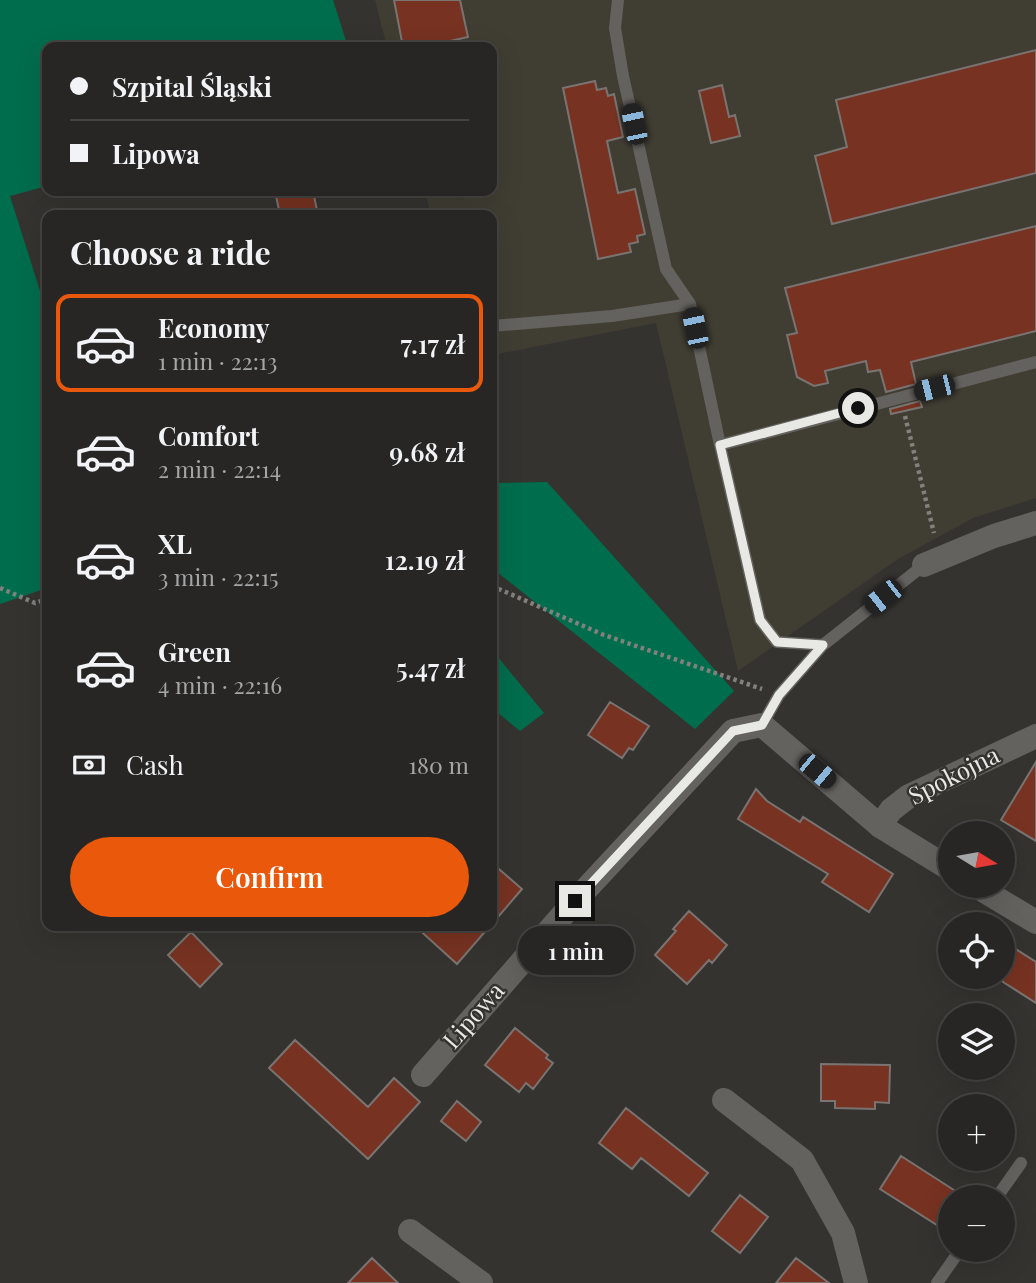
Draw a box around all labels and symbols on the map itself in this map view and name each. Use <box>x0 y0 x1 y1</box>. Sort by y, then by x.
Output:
car <box>620 101 649 147</box>
car <box>681 305 710 351</box>
car <box>912 373 957 403</box>
route start <box>842 392 874 424</box>
car <box>860 576 907 618</box>
street label: Spokojna <box>902 738 1004 811</box>
car <box>795 749 840 793</box>
north arrow <box>938 821 1015 898</box>
route end <box>559 885 591 917</box>
callout: 1 min <box>517 926 633 974</box>
street label: Lipowa <box>435 975 510 1055</box>

